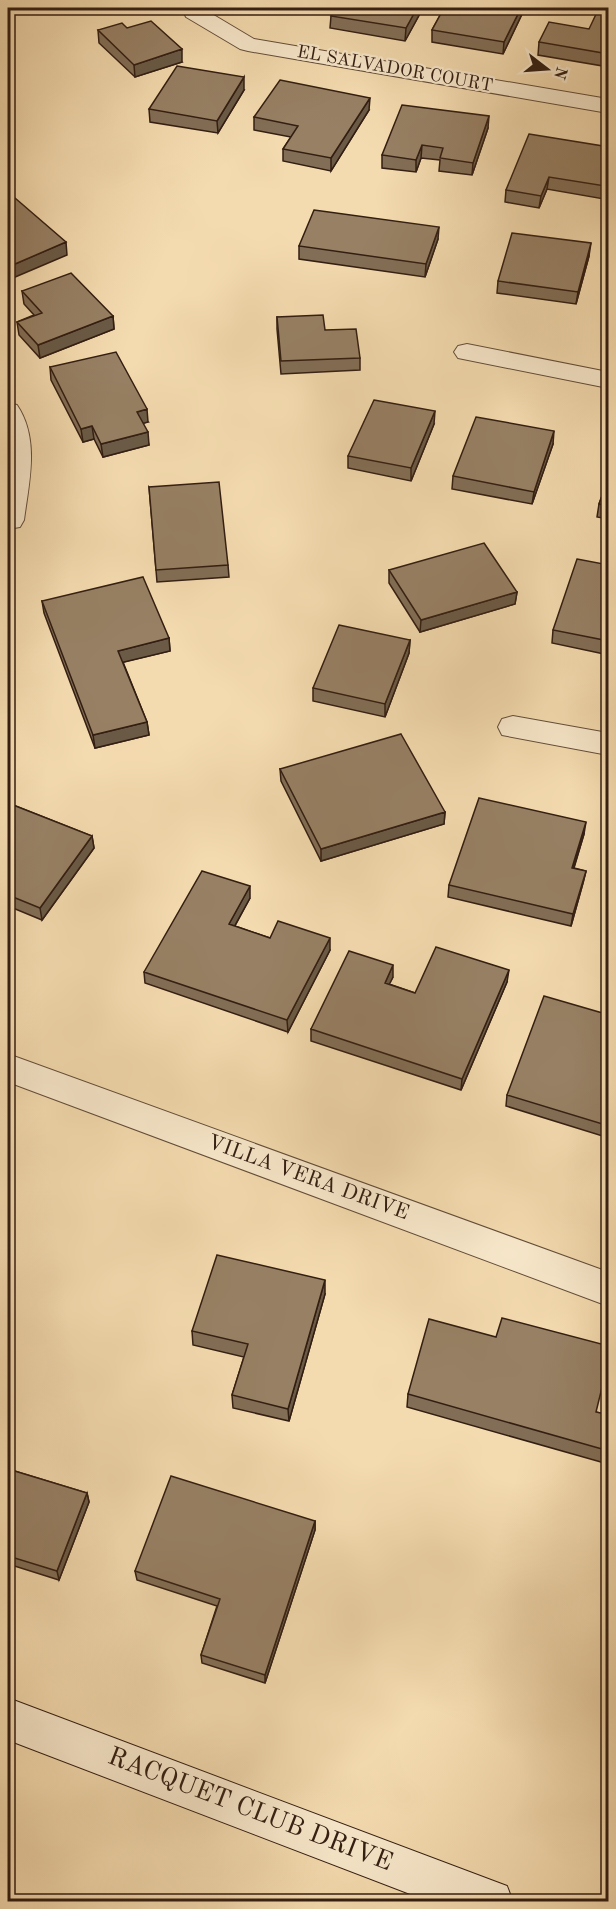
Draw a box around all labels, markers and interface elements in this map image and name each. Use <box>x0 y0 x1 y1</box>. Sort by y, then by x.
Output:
north arrow <box>517 39 577 99</box>
street label: EL SALVADOR COURT <box>296 43 494 95</box>
text: N <box>550 65 569 82</box>
street label: VILLA VERA DRIVE <box>205 1132 411 1224</box>
street label: RACQUET CLUB DRIVE <box>104 1744 396 1876</box>

